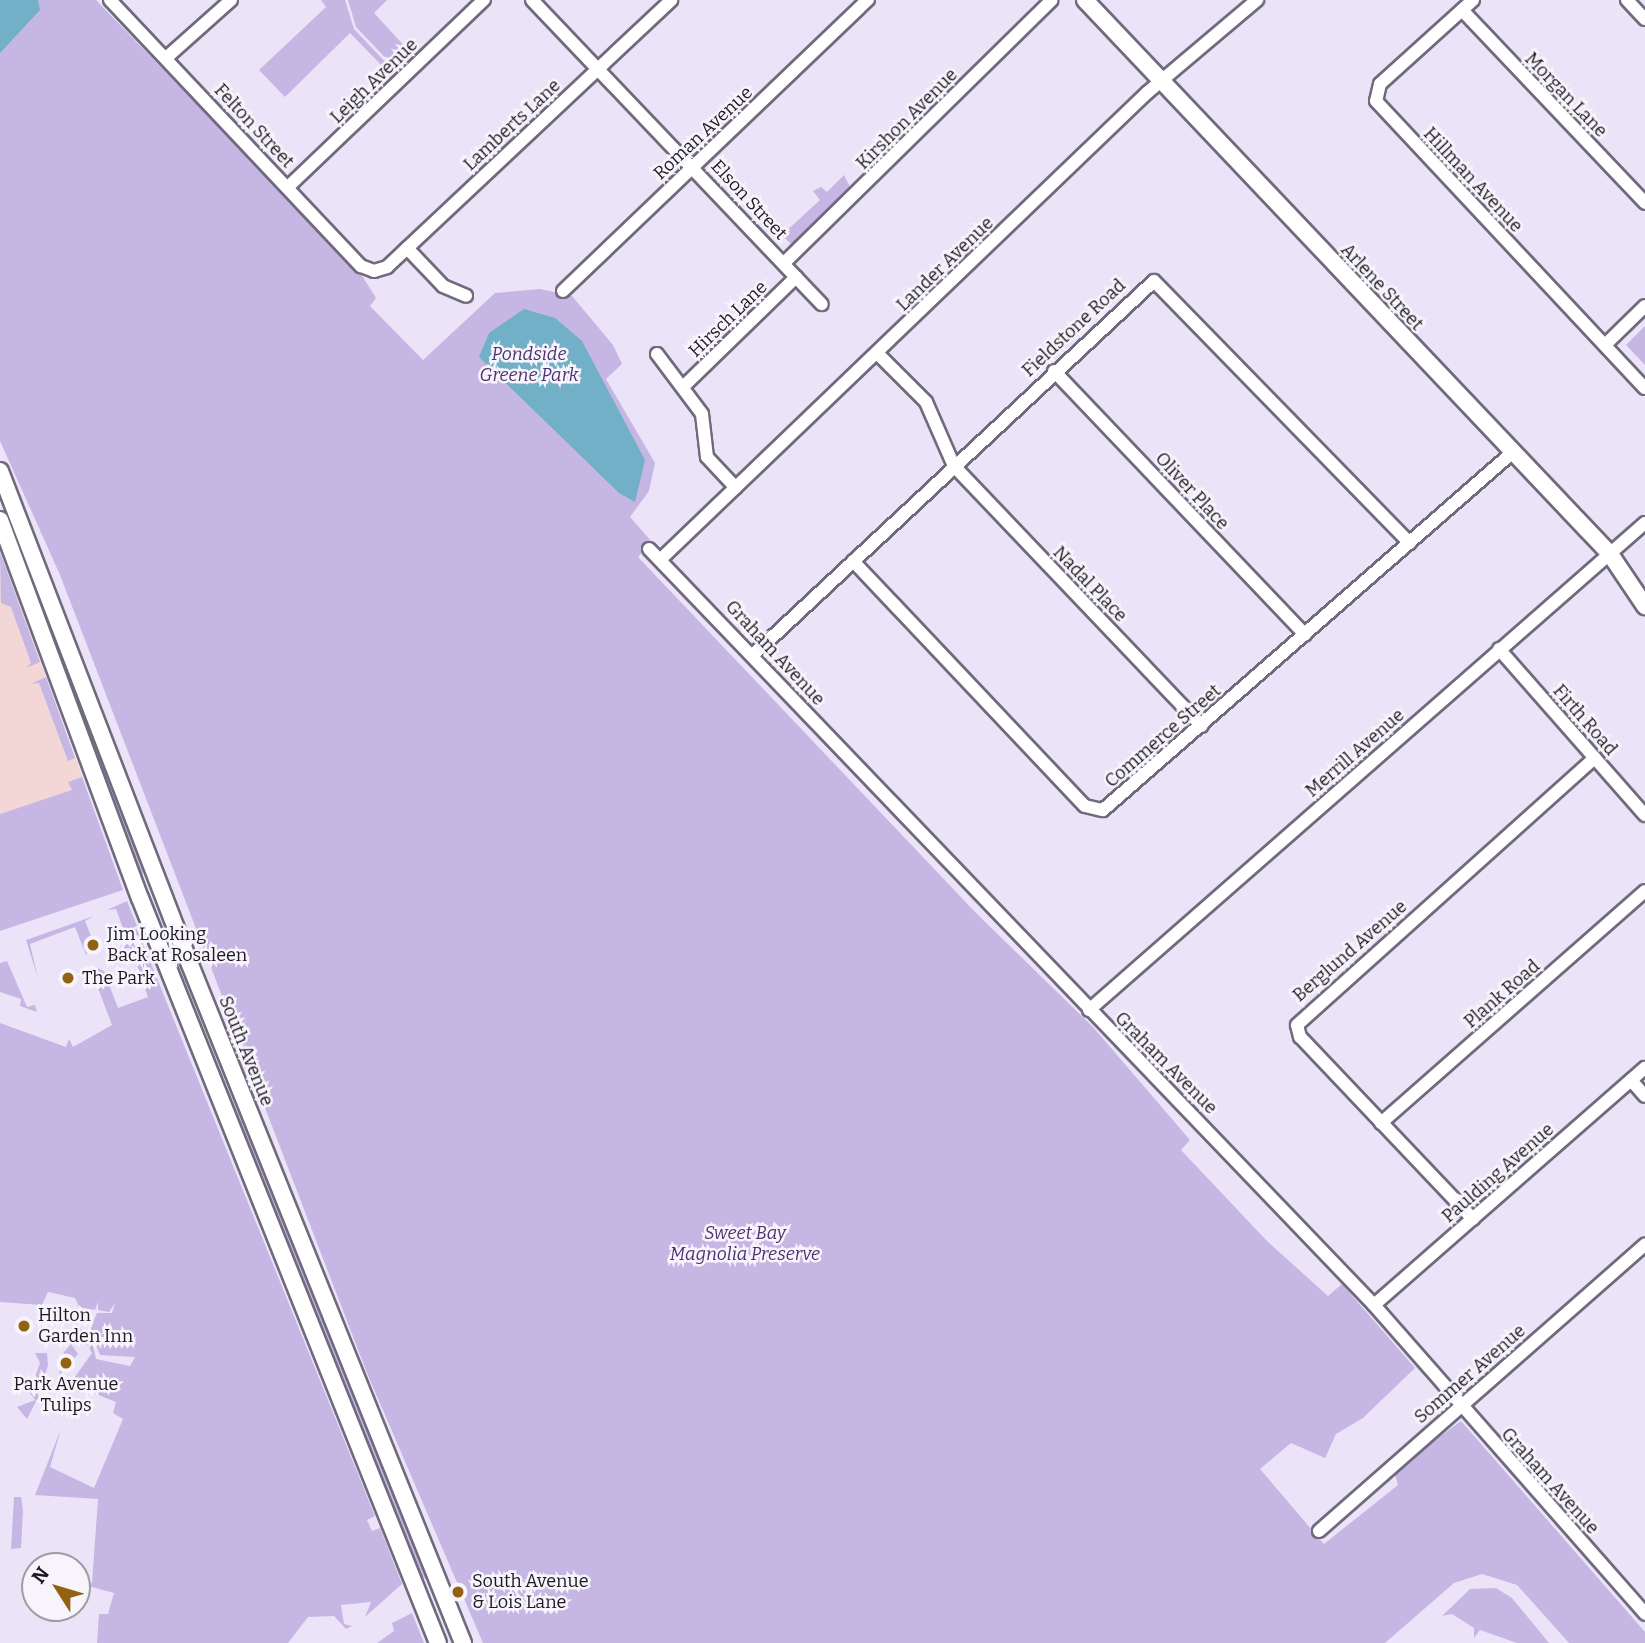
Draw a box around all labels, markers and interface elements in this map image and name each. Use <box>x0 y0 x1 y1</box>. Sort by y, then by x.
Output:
street label: Leigh Avenue <box>326 34 422 128</box>
street label: Morgan Lane <box>1520 48 1612 142</box>
street label: Kirshon Avenue <box>852 64 962 174</box>
street label: Lamberts Lane <box>459 75 565 175</box>
street label: Felton Street <box>210 80 298 172</box>
street label: Roman Avenue <box>649 82 757 184</box>
street label: Hillman Avenue <box>1419 123 1527 237</box>
street label: Elson Street <box>707 156 791 244</box>
street label: Lander Avenue <box>892 212 998 316</box>
street label: Arlene Street <box>1336 239 1428 335</box>
street label: Fieldstone Road <box>1018 275 1130 381</box>
street label: Hirsch Lane <box>684 276 772 362</box>
park label: Pondside Greene Park <box>479 344 579 386</box>
street label: Oliver Place <box>1151 448 1233 534</box>
street label: Nadal Place <box>1049 542 1131 626</box>
street label: Graham Avenue <box>721 596 829 710</box>
street label: Commerce Street <box>1101 680 1225 792</box>
street label: Firth Road <box>1548 680 1622 760</box>
street label: Merrill Avenue <box>1301 704 1409 802</box>
street label: Berglund Avenue <box>1289 896 1411 1006</box>
place label: Jim Looking Back at Rosaleen <box>107 924 247 967</box>
marker: Jim Looking Back at Rosaleen <box>85 937 101 953</box>
street label: Plank Road <box>1460 955 1544 1033</box>
place label: The Park <box>82 967 155 989</box>
marker: The Park <box>60 970 76 986</box>
street label: South Avenue <box>214 993 278 1109</box>
street label: Graham Avenue <box>1110 1007 1222 1119</box>
street label: Paulding Avenue <box>1438 1119 1558 1227</box>
park label: Sweet Bay Magnolia Preserve <box>670 1223 820 1266</box>
place label: Hilton Garden Inn <box>38 1305 133 1348</box>
marker: Hilton Garden Inn <box>16 1318 32 1334</box>
street label: Sommer Avenue <box>1410 1320 1530 1428</box>
marker: Park Avenue Tulips <box>58 1355 74 1371</box>
place label: Park Avenue Tulips <box>14 1374 118 1416</box>
street label: Graham Avenue <box>1497 1423 1603 1539</box>
north arrow <box>21 1552 91 1622</box>
text: N <box>27 1562 54 1588</box>
place label: South Avenue & Lois Lane <box>472 1571 588 1614</box>
marker: South Avenue & Lois Lane <box>450 1584 466 1600</box>

